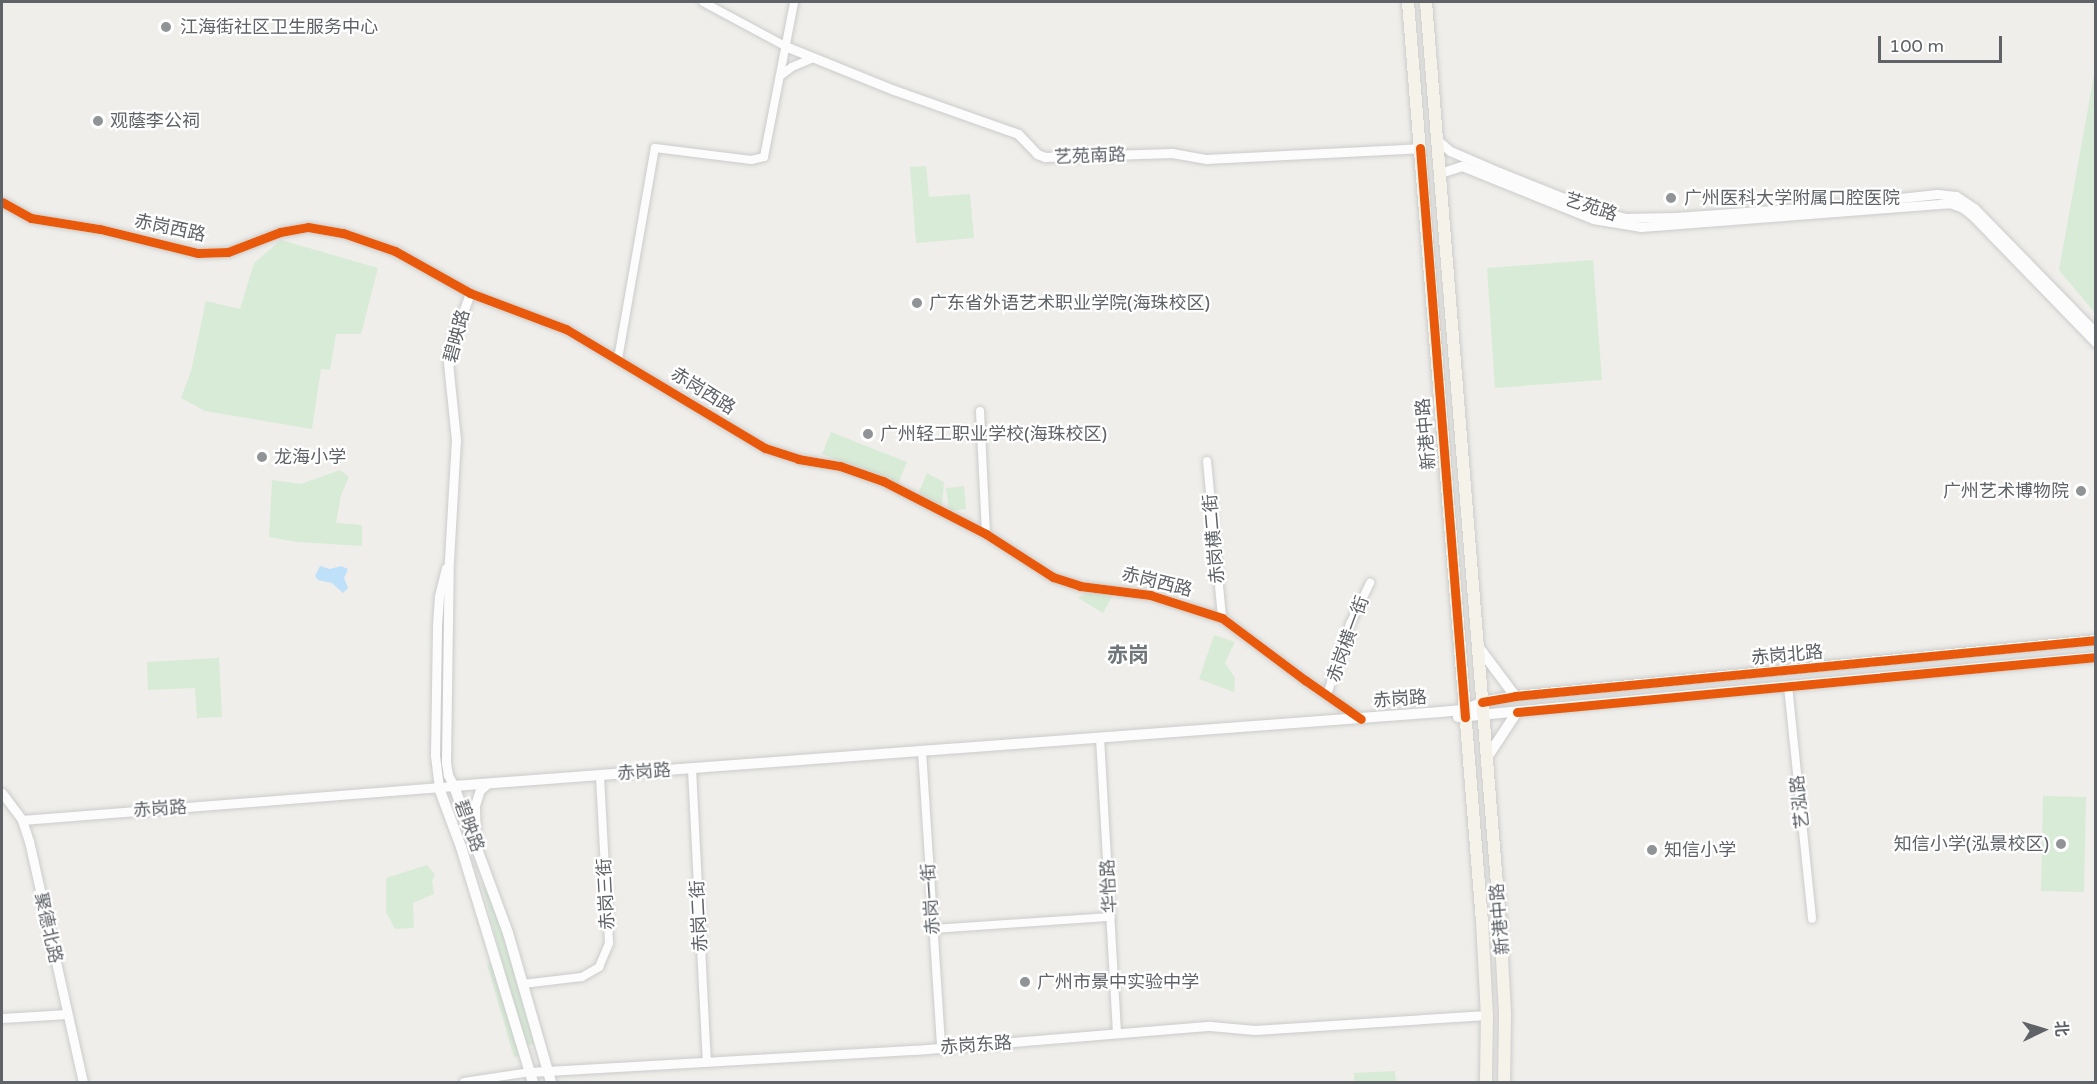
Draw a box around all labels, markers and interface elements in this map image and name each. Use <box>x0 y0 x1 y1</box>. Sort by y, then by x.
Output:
place label: 江海街社区卫生服务中心 <box>180 16 378 38</box>
marker: 江海街社区卫生服务中心 <box>157 18 175 36</box>
scale bar <box>1881 24 2006 62</box>
text: 100 m <box>1889 35 1944 57</box>
place label: 观蔭李公祠 <box>110 110 200 132</box>
marker: 观蔭李公祠 <box>91 114 105 128</box>
street label: 艺苑南路 <box>1054 144 1126 168</box>
place label: 广州医科大学附属口腔医院 <box>1684 187 1900 209</box>
street label: 艺苑路 <box>1562 188 1620 226</box>
marker: 广州医科大学附属口腔医院 <box>1662 189 1680 207</box>
street label: 赤岗西路 <box>133 210 207 246</box>
place label: 广东省外语艺术职业学院(海珠校区) <box>929 292 1210 314</box>
marker: 广东省外语艺术职业学院(海珠校区) <box>910 296 924 310</box>
street label: 碧映路 <box>440 307 474 365</box>
street label: 赤岗西路 <box>667 363 739 419</box>
street label: 新港中路 <box>1412 397 1440 471</box>
place label: 广州轻工职业学校(海珠校区) <box>880 423 1107 445</box>
marker: 广州轻工职业学校(海珠校区) <box>861 427 875 441</box>
place label: 龙海小学 <box>274 446 346 468</box>
marker: 龙海小学 <box>255 450 269 464</box>
place label: 广州艺术博物院 <box>1943 480 2069 502</box>
marker: 广州艺术博物院 <box>2074 484 2088 498</box>
street label: 赤岗横二街 <box>1199 493 1229 585</box>
street label: 赤岗西路 <box>1119 563 1195 601</box>
street label: 赤岗横一街 <box>1322 593 1374 685</box>
street label: 赤岗北路 <box>1750 641 1824 669</box>
district label: 赤岗 <box>1107 643 1149 669</box>
street label: 赤岗路 <box>1372 686 1428 712</box>
street label: 赤岗路 <box>616 759 672 785</box>
street label: 艺泓路 <box>1786 774 1814 830</box>
street label: 赤岗路 <box>132 796 188 822</box>
street label: 碧映路 <box>450 797 488 855</box>
place label: 知信小学(泓景校区) <box>1894 833 2049 855</box>
marker: 知信小学(泓景校区) <box>2054 837 2068 851</box>
place label: 知信小学 <box>1664 839 1736 861</box>
marker: 知信小学 <box>1645 843 1659 857</box>
street label: 赤岗三街 <box>593 857 619 931</box>
street label: 华怡路 <box>1097 858 1121 914</box>
street label: 赤岗一街 <box>918 862 944 936</box>
street label: 赤岗二街 <box>686 879 712 953</box>
street label: 新港中路 <box>1486 882 1514 956</box>
street label: 聚德北路 <box>29 890 67 966</box>
place label: 广州市景中实验中学 <box>1037 971 1199 993</box>
marker: 广州市景中实验中学 <box>1018 975 1032 989</box>
north arrow <box>2013 1000 2073 1060</box>
text: 北 <box>2050 1020 2071 1037</box>
street label: 赤岗东路 <box>939 1032 1013 1058</box>

